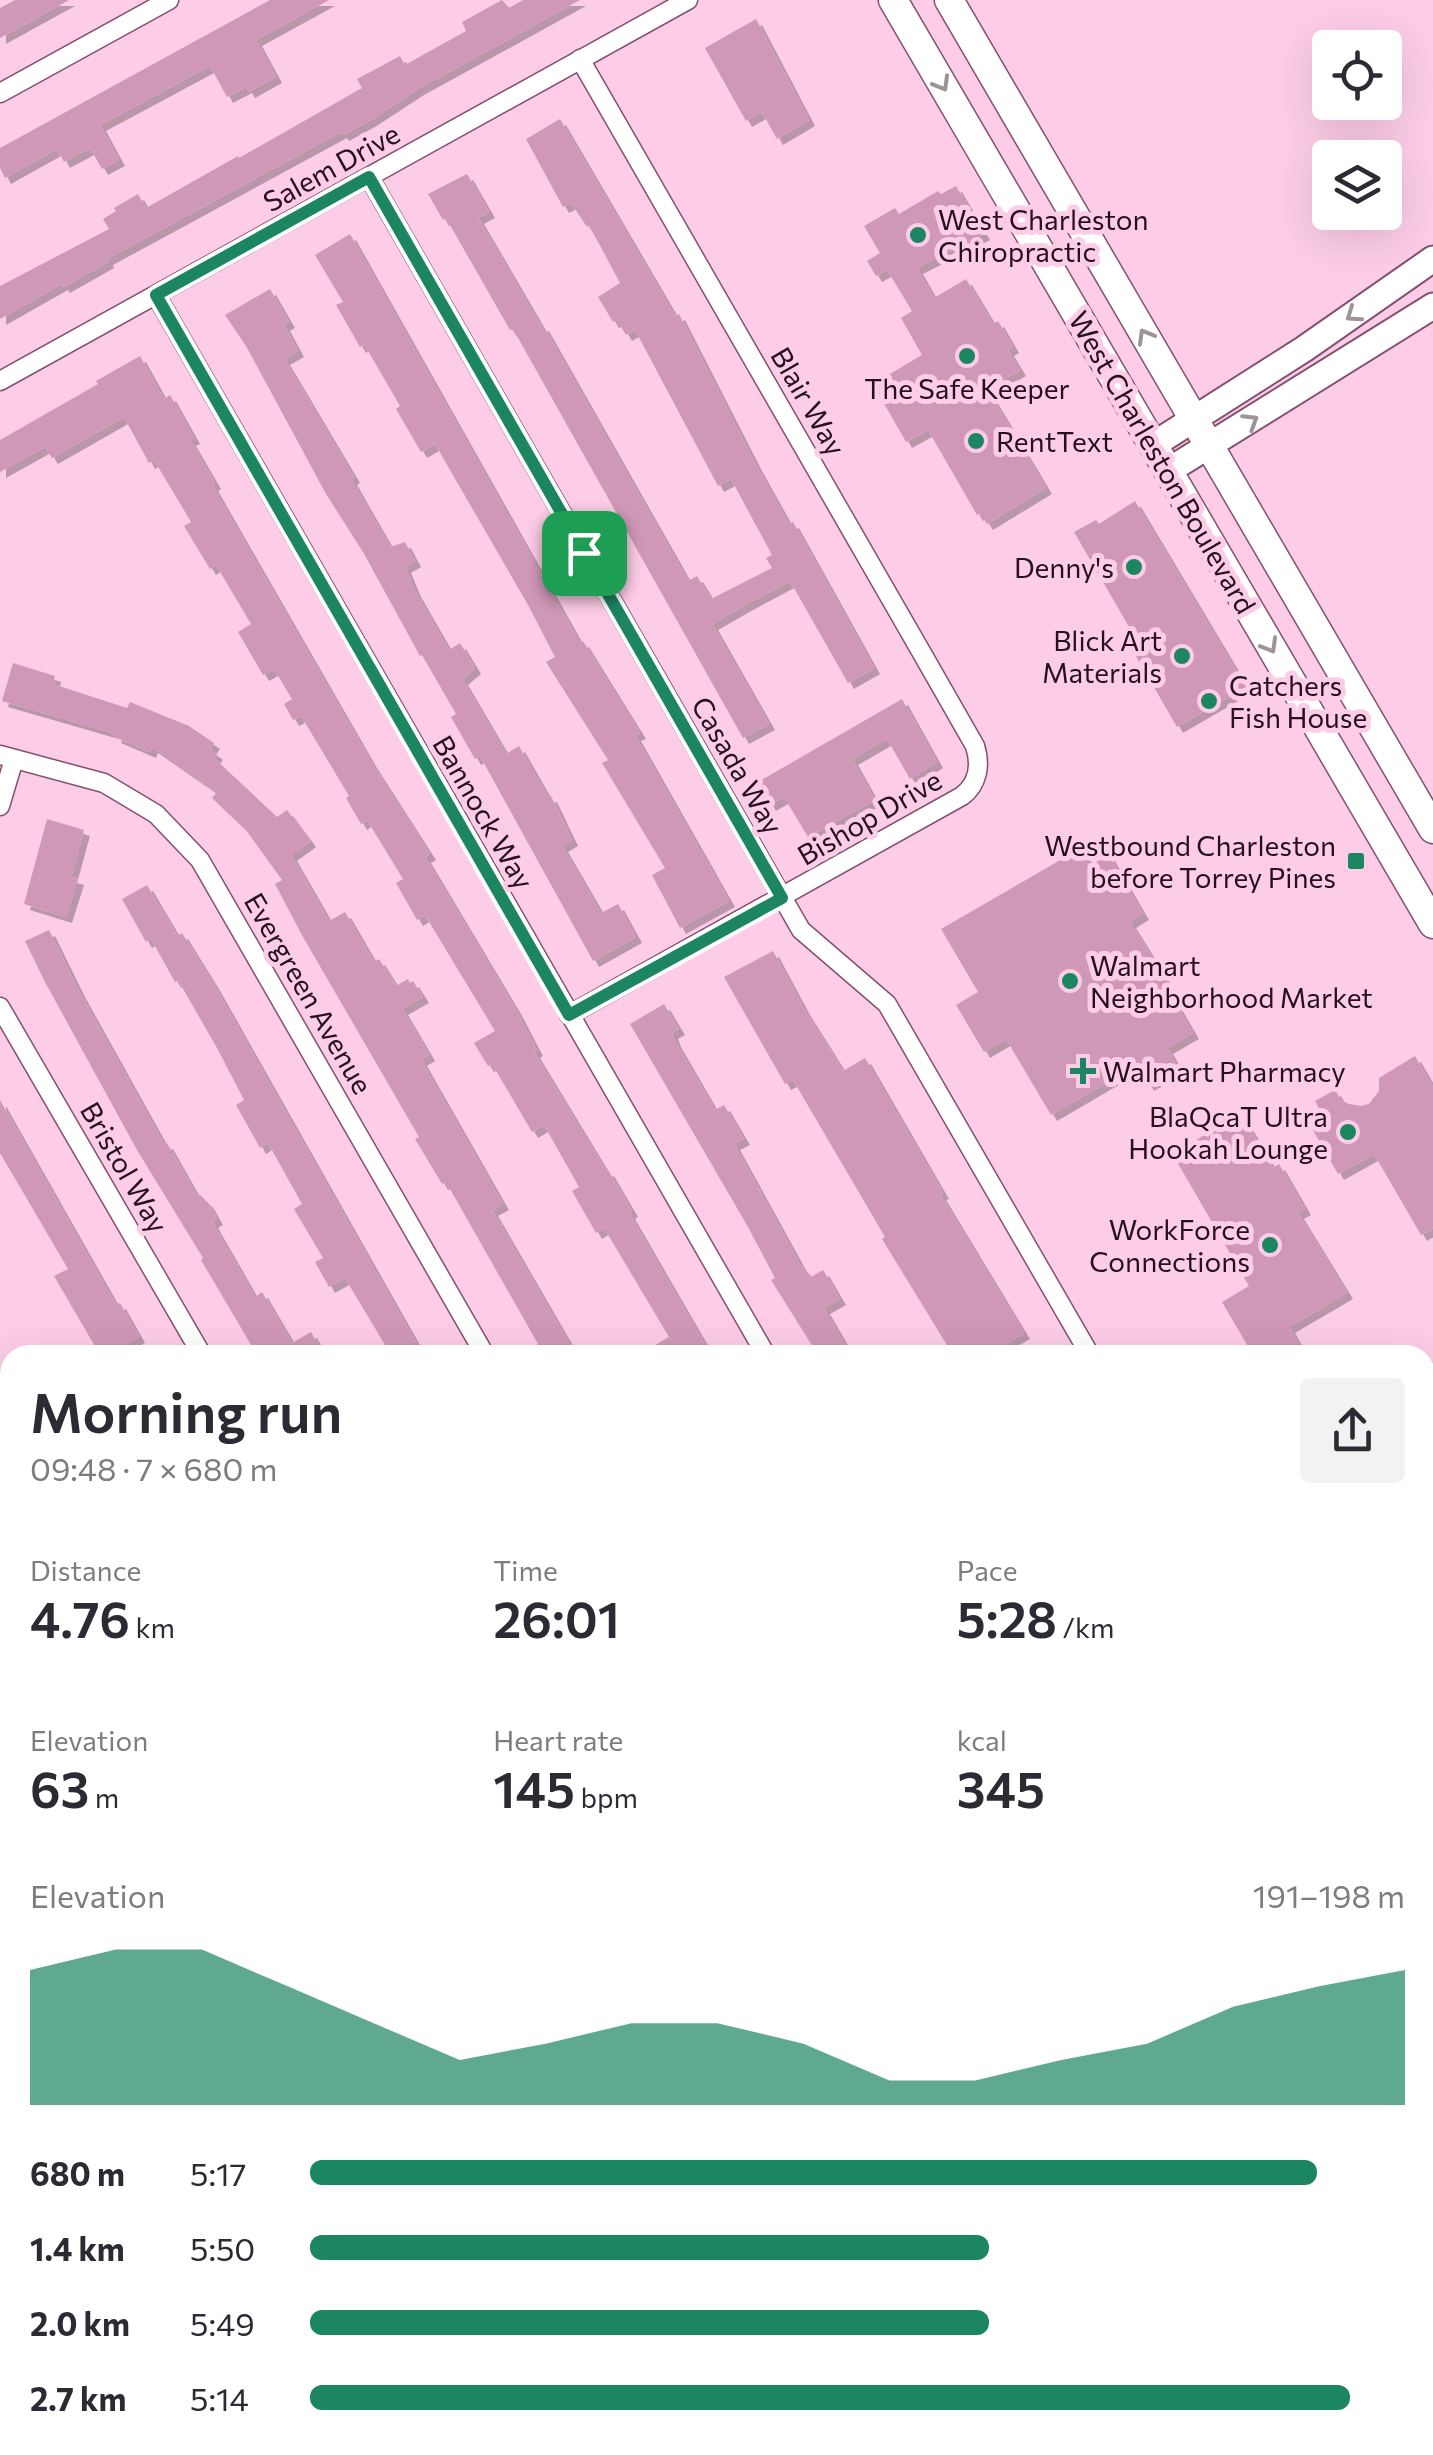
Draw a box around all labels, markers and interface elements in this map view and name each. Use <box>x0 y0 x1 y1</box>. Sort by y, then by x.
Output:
map controls <box>1312 30 1402 230</box>
button: locate <box>1312 30 1402 120</box>
one-way arrow <box>929 73 949 91</box>
street label: Salem Drive <box>257 116 405 218</box>
button: layers <box>1312 140 1402 230</box>
place label: West Charleston Chiropractic <box>938 202 1149 268</box>
marker: West Charleston Chiropractic <box>907 224 929 246</box>
one-way arrow <box>1346 303 1365 321</box>
street label: West Charleston Boulevard <box>1062 305 1264 619</box>
one-way arrow <box>1138 329 1158 347</box>
street label: Blair Way <box>764 341 854 461</box>
marker: The Safe Keeper <box>956 345 978 367</box>
place label: The Safe Keeper <box>864 371 1070 405</box>
one-way arrow <box>1240 414 1258 433</box>
place label: RentText <box>996 424 1113 458</box>
marker: RentText <box>965 430 987 452</box>
pin <box>542 511 627 596</box>
icon: arrive <box>557 526 612 581</box>
place label: Denny's <box>1014 550 1114 584</box>
marker: Denny's <box>1123 556 1145 578</box>
place label: Blick Art Materials <box>1042 623 1162 689</box>
one-way arrow <box>1258 635 1277 653</box>
marker: Blick Art Materials <box>1171 645 1193 667</box>
place label: Catchers Fish House <box>1229 668 1367 734</box>
street label: Casada Way <box>685 690 791 840</box>
marker: Catchers Fish House <box>1198 690 1220 712</box>
street label: Bannock Way <box>426 729 542 895</box>
street label: Bishop Drive <box>791 762 947 872</box>
place label: Westbound Charleston before Torrey Pines <box>1044 828 1336 894</box>
marker: Westbound Charleston before Torrey Pines <box>1345 850 1367 872</box>
street label: Evergreen Avenue <box>238 887 380 1099</box>
place label: Walmart Neighborhood Market <box>1090 948 1373 1014</box>
marker: Walmart Neighborhood Market <box>1059 970 1081 992</box>
place label: Walmart Pharmacy <box>1103 1054 1346 1088</box>
marker: Walmart Pharmacy <box>1072 1060 1094 1082</box>
street label: Bristol Way <box>74 1095 176 1239</box>
place label: BlaQcaT Ultra Hookah Lounge <box>1128 1099 1328 1165</box>
marker: BlaQcaT Ultra Hookah Lounge <box>1337 1121 1359 1143</box>
place label: WorkForce Connections <box>1089 1212 1250 1278</box>
marker: WorkForce Connections <box>1259 1234 1281 1256</box>
text: Morning run <box>30 1377 342 1444</box>
button: share <box>1300 1378 1405 1483</box>
text: 09:48 · 7 × 680 m <box>30 1448 277 1488</box>
text: Distance <box>30 1553 141 1587</box>
text: Time <box>493 1553 558 1587</box>
text: Pace <box>957 1553 1018 1587</box>
text: 4.76 <box>30 1587 130 1648</box>
text: 26:01 <box>493 1587 620 1648</box>
text: 5:28 <box>957 1587 1057 1648</box>
text: km <box>130 1610 175 1644</box>
text: /km <box>1057 1610 1115 1644</box>
text: Elevation <box>30 1723 148 1757</box>
text: Heart rate <box>493 1723 623 1757</box>
text: kcal <box>957 1723 1007 1757</box>
text: 63 <box>30 1757 89 1818</box>
text: 145 <box>493 1757 575 1818</box>
text: 345 <box>957 1757 1045 1818</box>
text: m <box>89 1780 119 1814</box>
text: bpm <box>575 1780 638 1814</box>
text: Elevation <box>30 1875 165 1915</box>
text: 191–198 m <box>1253 1875 1405 1915</box>
text: 680 m <box>30 2153 125 2193</box>
text: 5:17 <box>190 2153 247 2193</box>
text: 1.4 km <box>30 2228 125 2268</box>
text: 5:50 <box>190 2228 255 2268</box>
text: 2.0 km <box>30 2303 130 2343</box>
text: 5:49 <box>190 2303 255 2343</box>
text: 2.7 km <box>30 2378 126 2418</box>
text: 5:14 <box>190 2378 249 2418</box>

